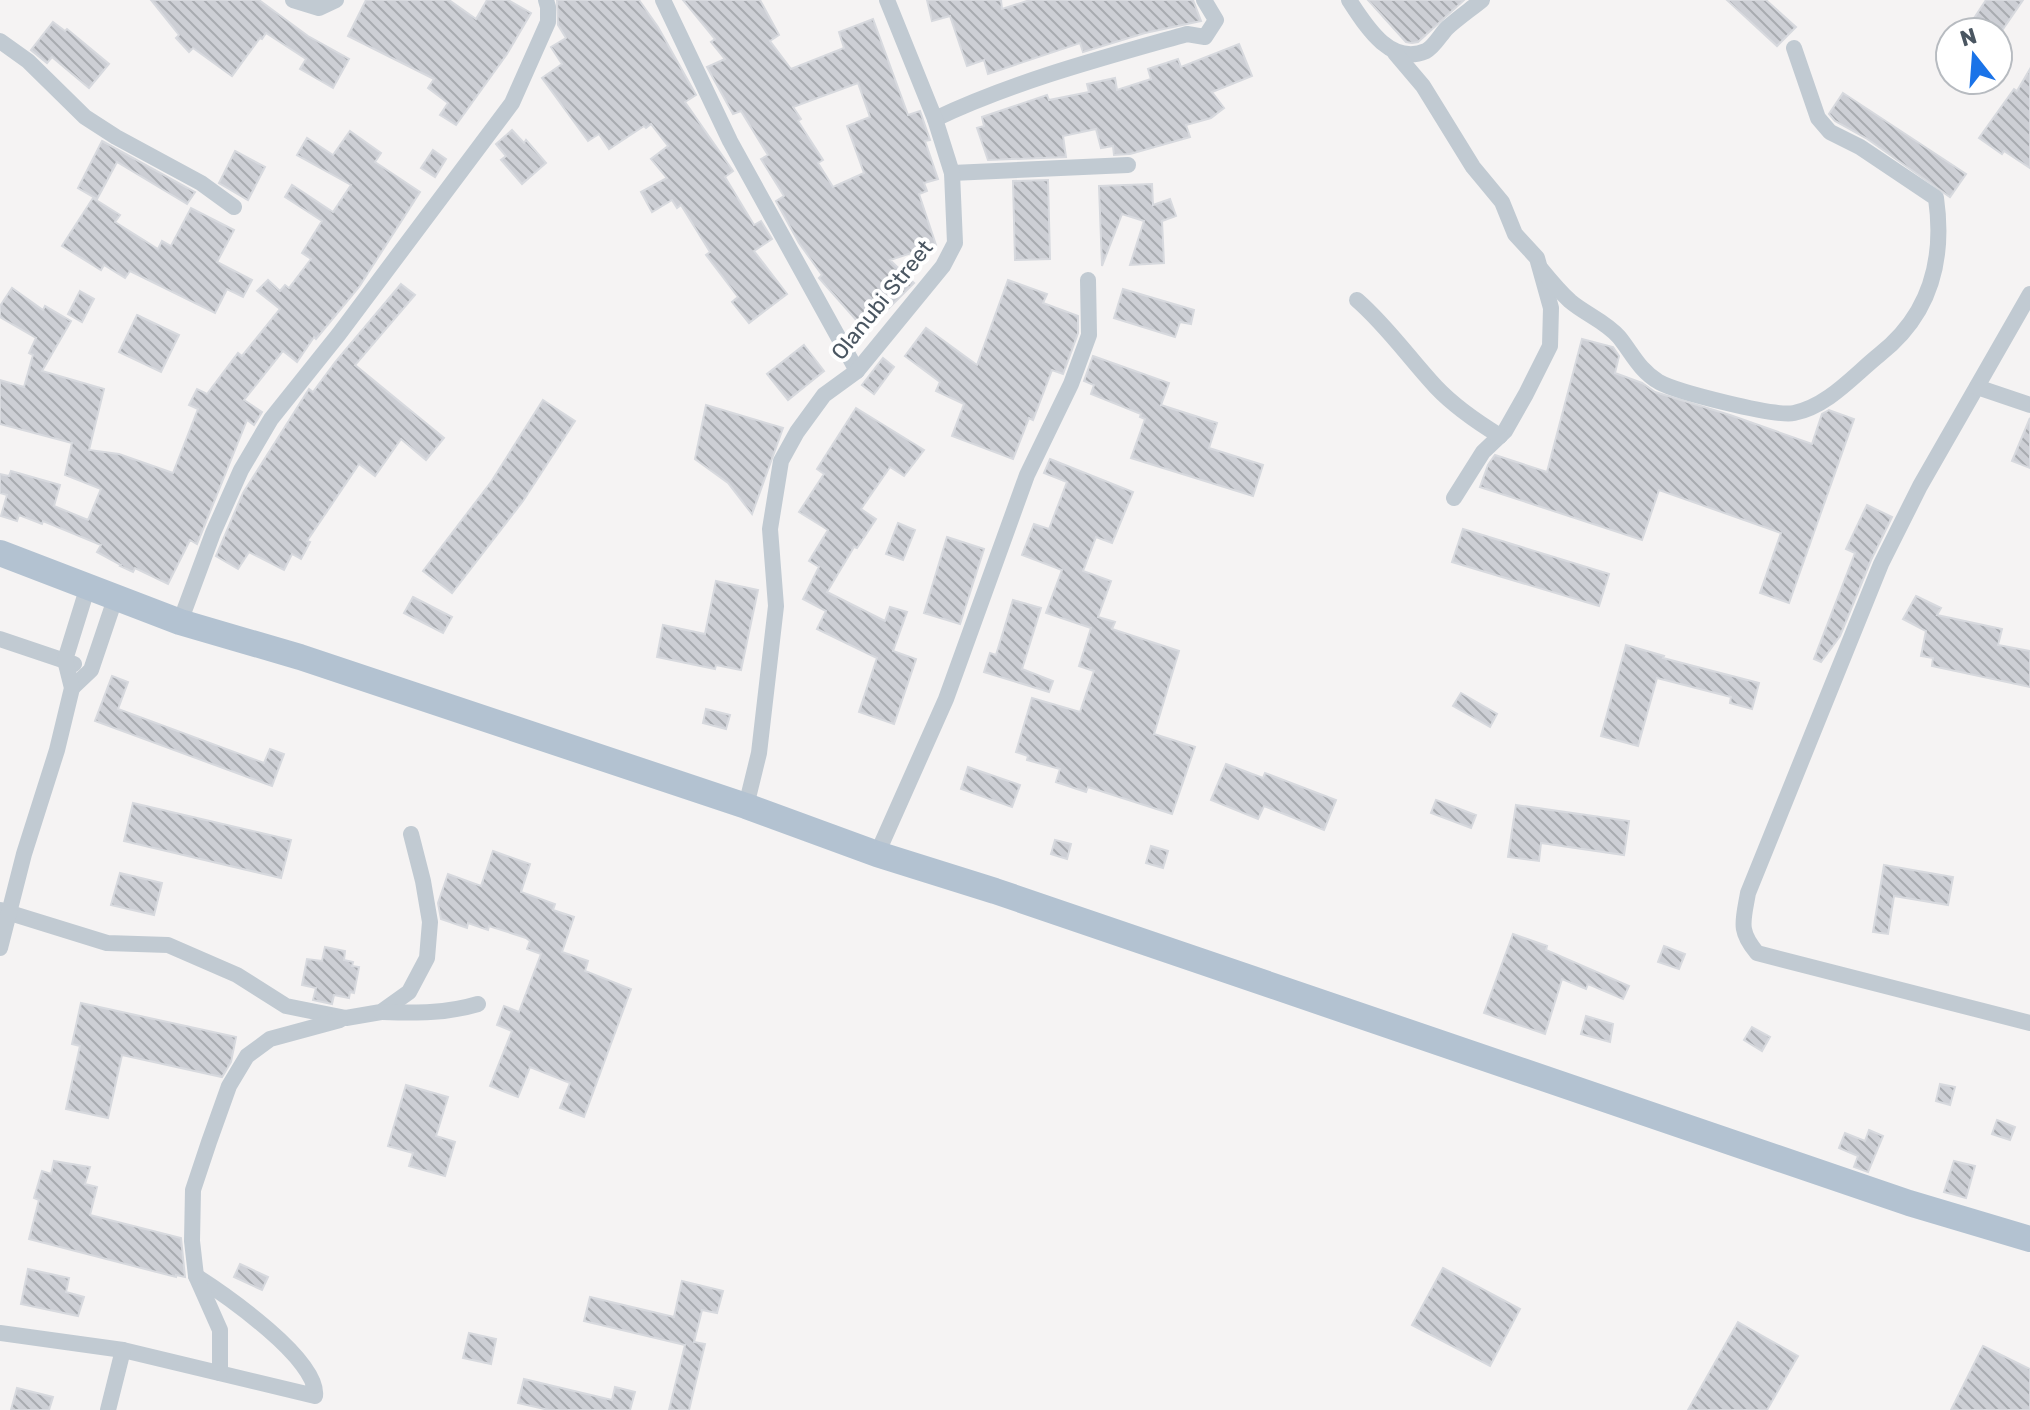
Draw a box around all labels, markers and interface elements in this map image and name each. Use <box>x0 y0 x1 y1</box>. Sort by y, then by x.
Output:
north arrow <box>1934 16 2014 96</box>
text: N <box>1957 22 1980 53</box>
street label: Olanubi Street <box>825 234 939 365</box>

